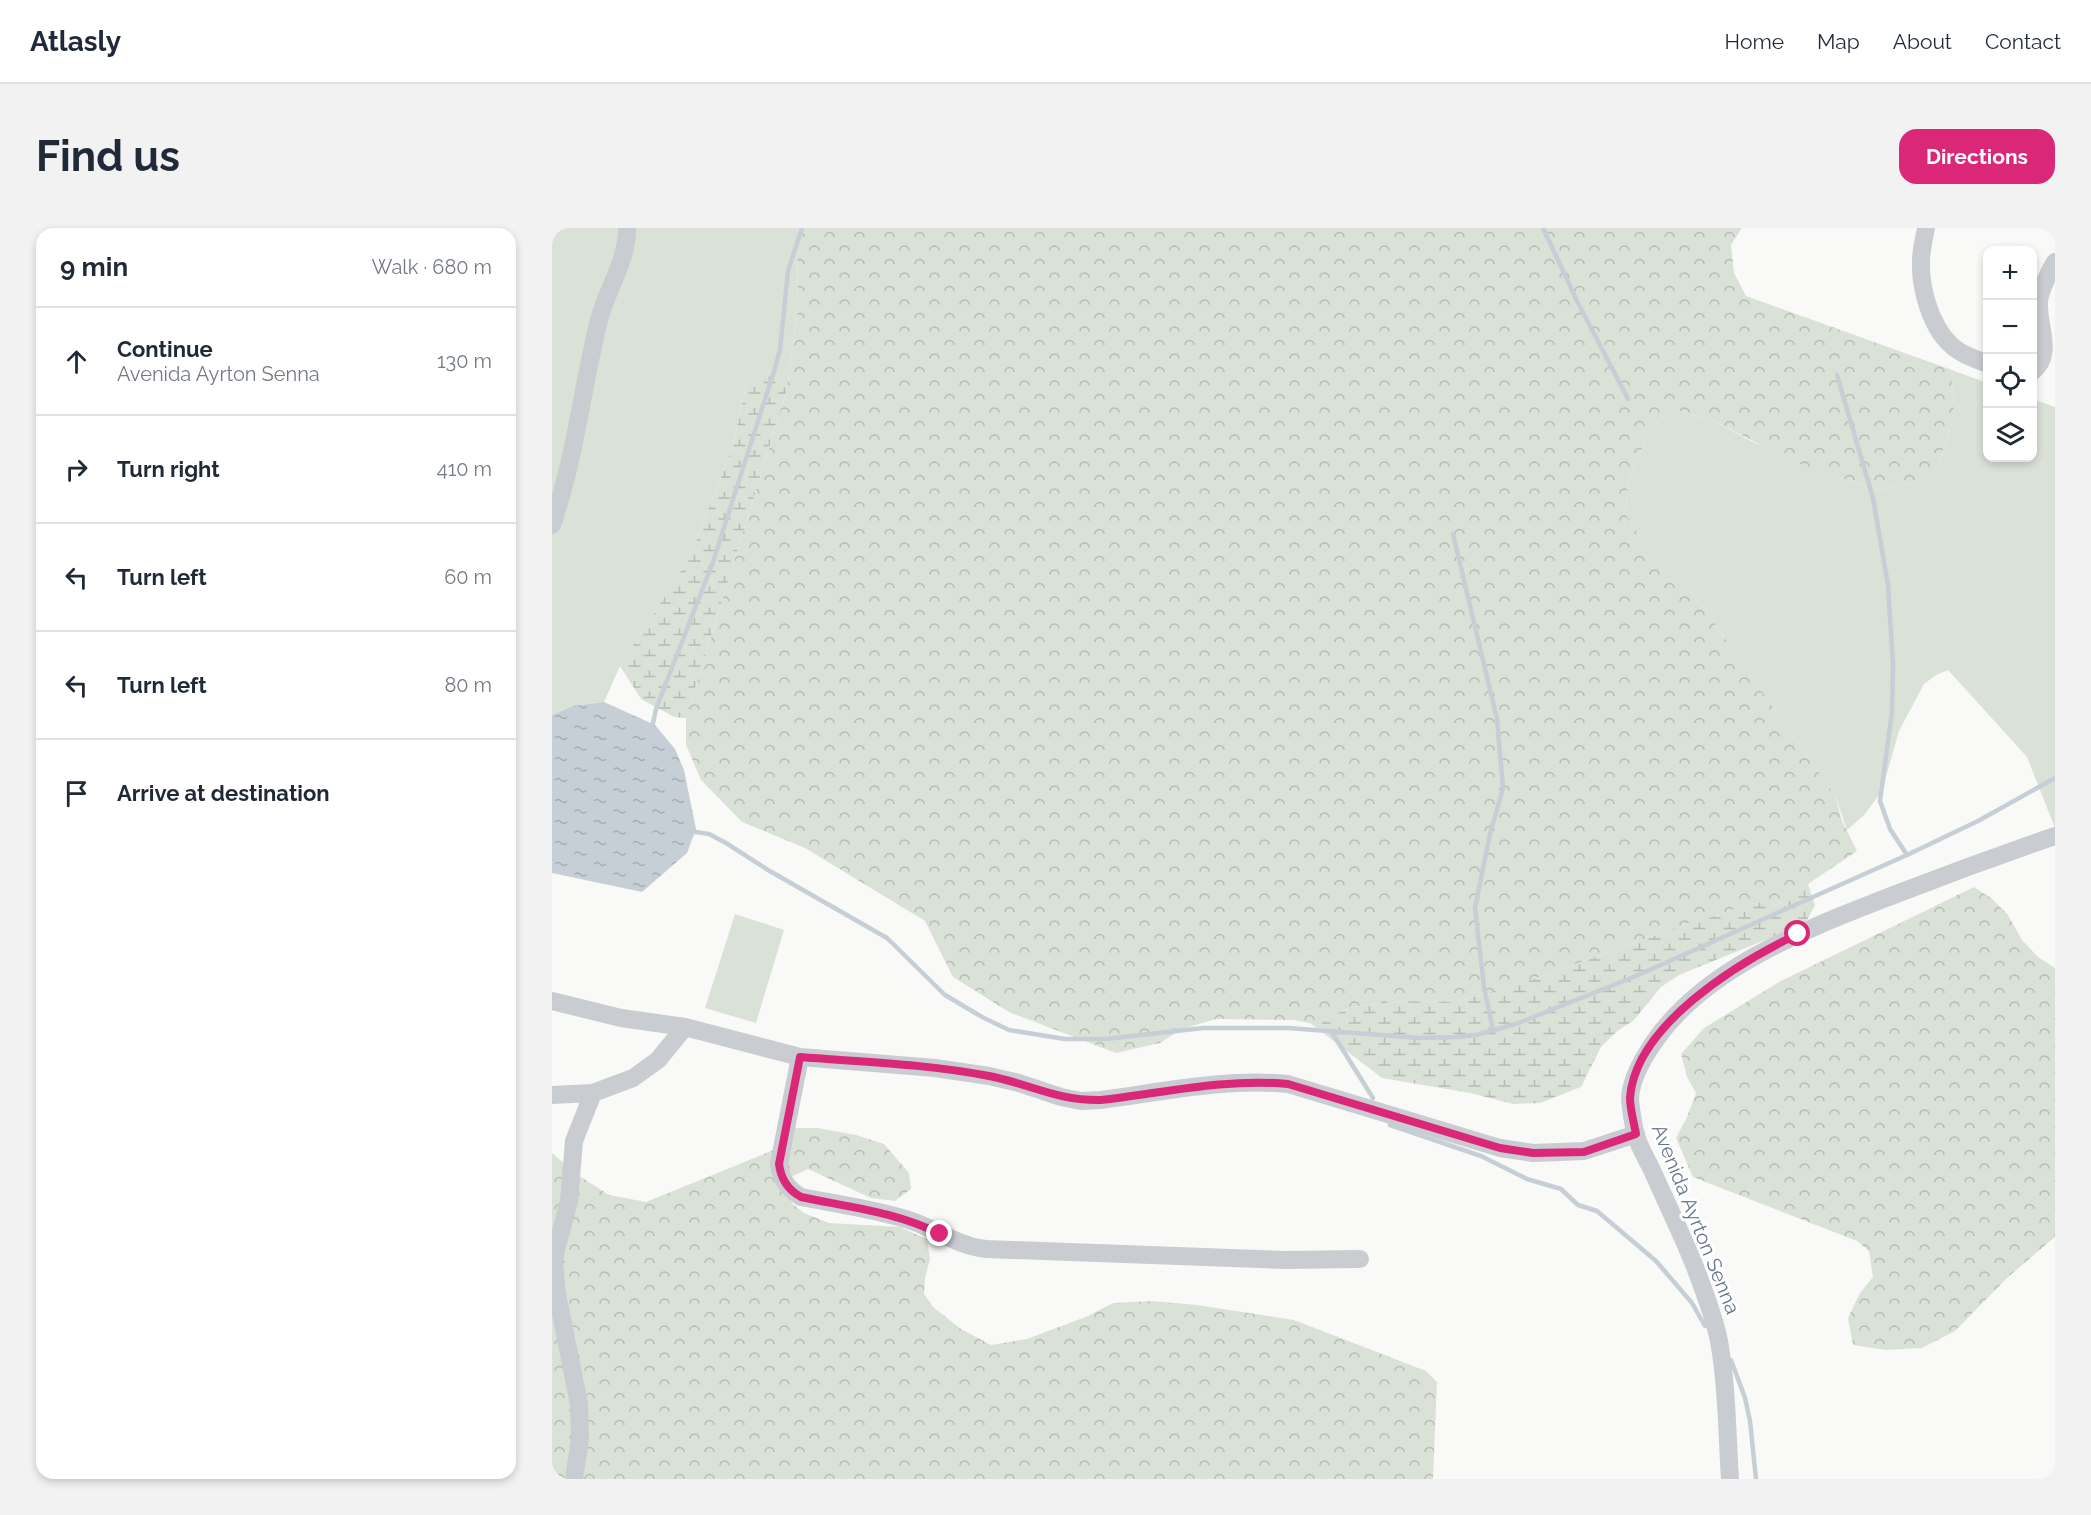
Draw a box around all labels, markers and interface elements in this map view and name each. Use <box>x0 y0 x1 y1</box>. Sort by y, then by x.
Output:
text: Atlasly <box>30 25 121 58</box>
text: Home <box>1725 29 1784 54</box>
text: Map <box>1817 29 1860 54</box>
text: About <box>1893 29 1952 54</box>
text: Contact <box>1985 29 2061 54</box>
button: Directions <box>1899 129 2055 184</box>
text: Find us <box>36 132 180 181</box>
map controls <box>1983 246 2037 462</box>
button: + <box>1983 246 2037 300</box>
text: 9 min <box>60 252 128 282</box>
text: Walk · 680 m <box>372 255 492 279</box>
button: − <box>1983 300 2037 354</box>
text: Continue <box>117 336 213 362</box>
icon: ahead <box>60 345 93 378</box>
text: 130 m <box>437 349 492 373</box>
button: locate <box>1983 354 2037 408</box>
text: Avenida Ayrton Senna <box>117 362 320 386</box>
button: layers <box>1983 408 2037 462</box>
icon: right <box>60 453 93 486</box>
text: Turn right <box>117 456 220 482</box>
text: 410 m <box>437 457 492 481</box>
icon: left <box>60 561 93 594</box>
text: Turn left <box>117 564 207 590</box>
text: 60 m <box>444 565 492 589</box>
icon: left <box>60 669 93 702</box>
text: Turn left <box>117 672 207 698</box>
text: 80 m <box>444 673 492 697</box>
icon: arrive <box>60 777 93 810</box>
text: Arrive at destination <box>117 780 330 806</box>
route start <box>1784 920 1810 946</box>
street label: Avenida Ayrton Senna <box>1647 1121 1745 1317</box>
route end <box>926 1220 952 1246</box>

